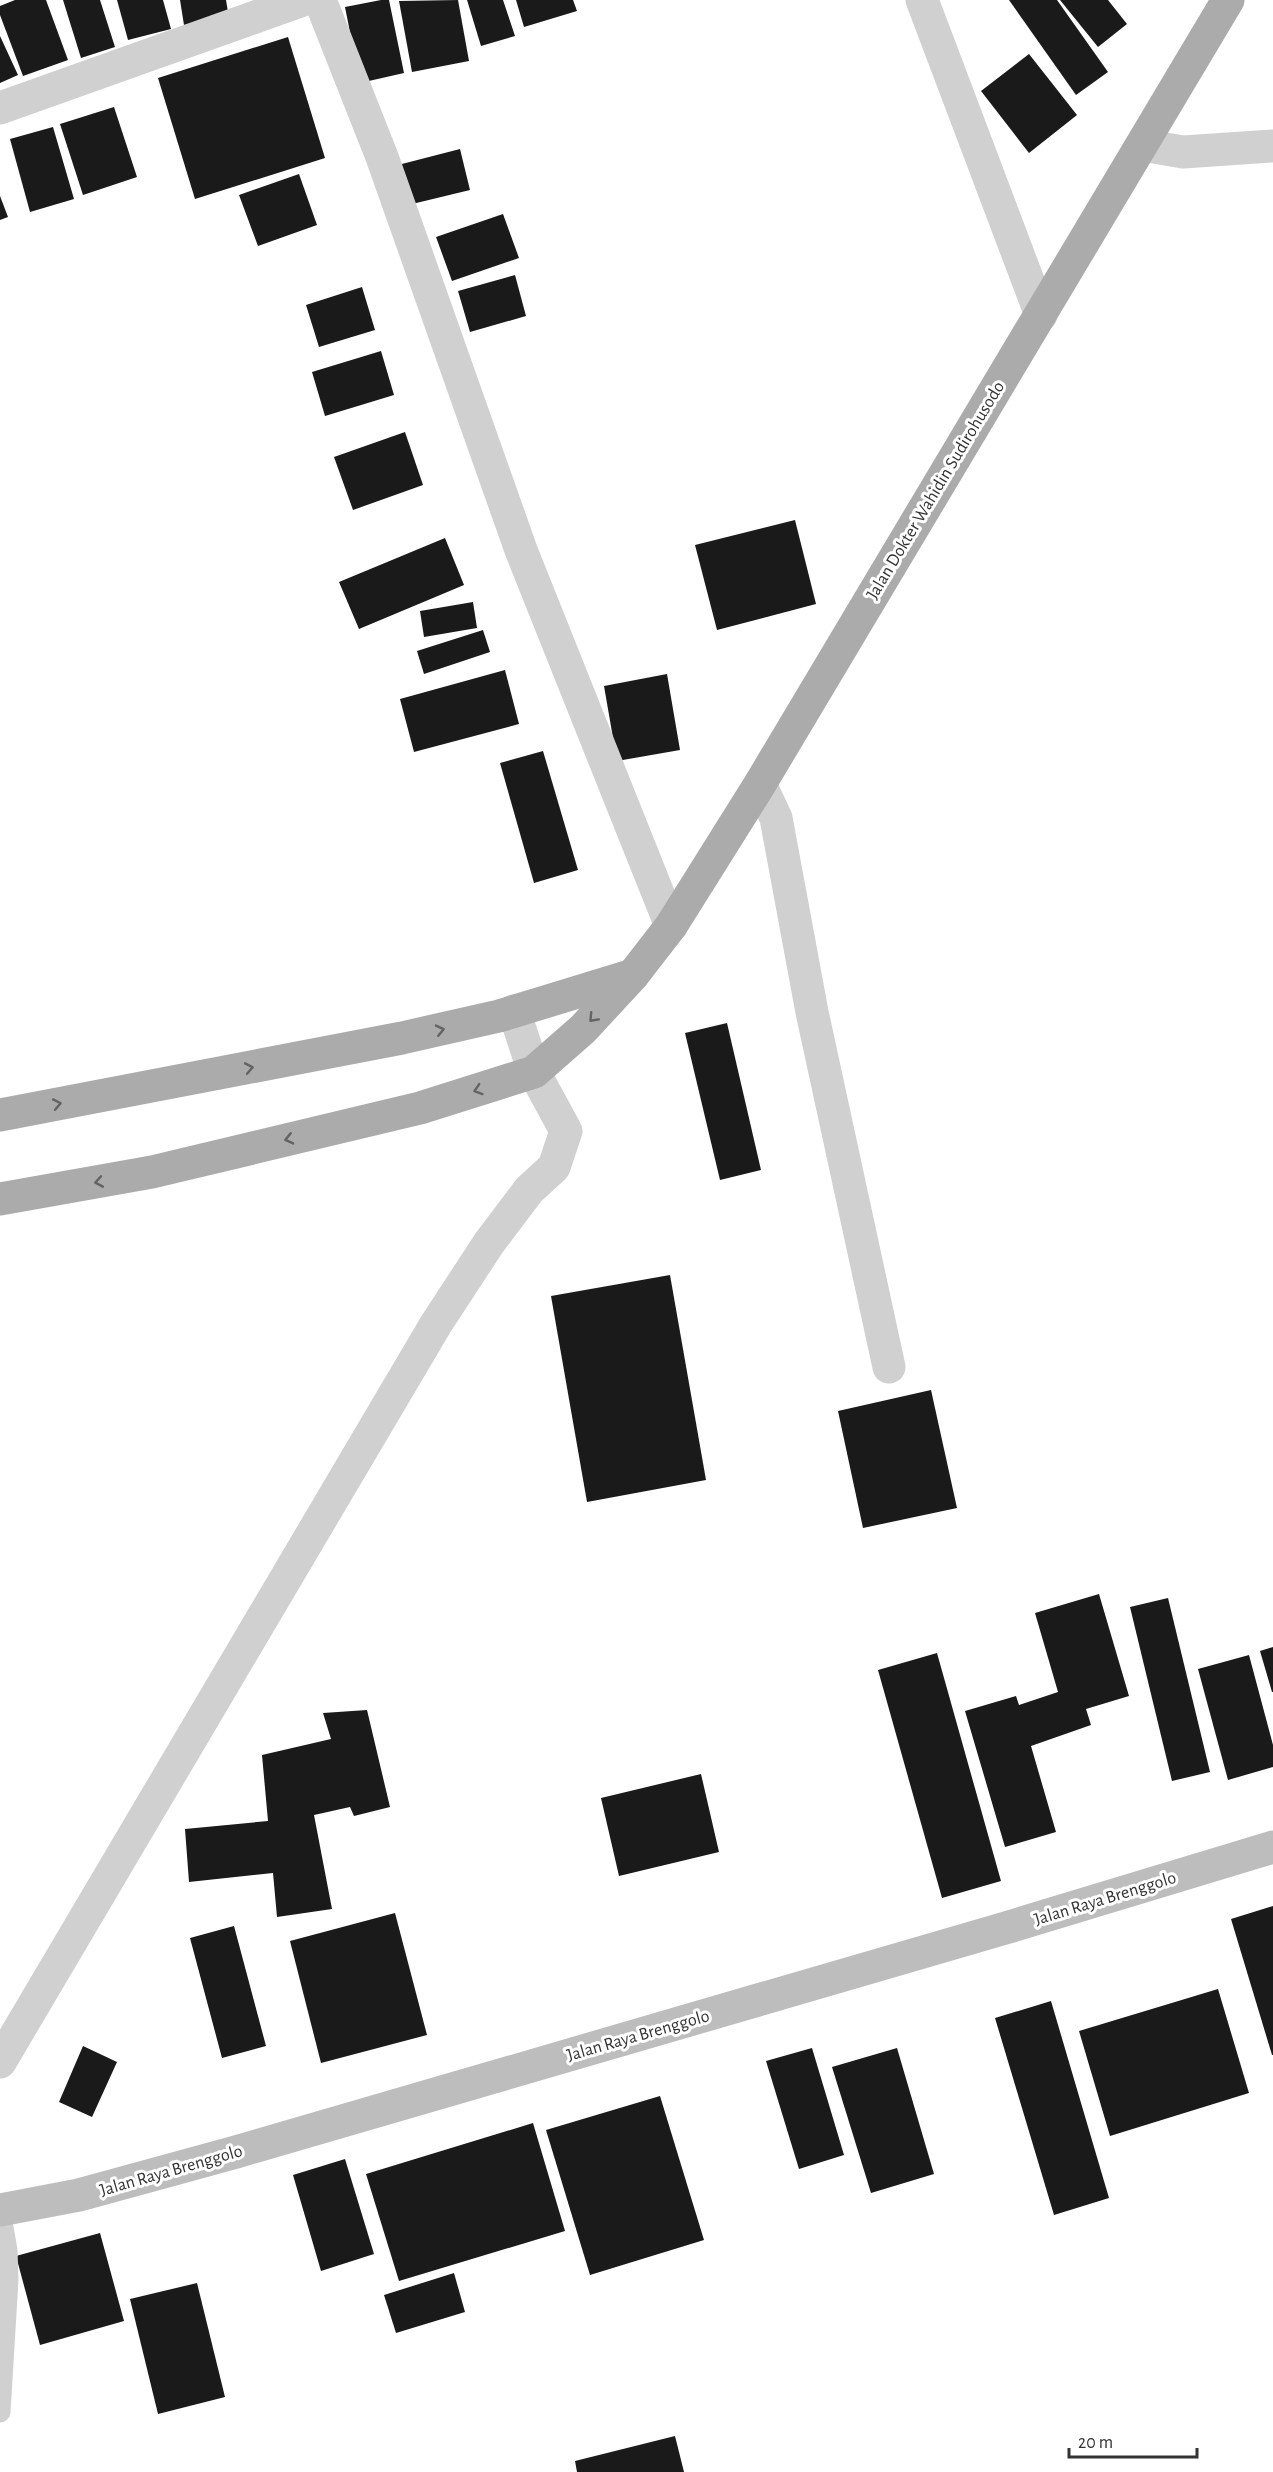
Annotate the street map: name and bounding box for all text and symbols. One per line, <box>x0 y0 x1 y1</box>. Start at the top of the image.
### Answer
street label: Jalan Dokter Wahidin Sudirohusodo <box>864 378 1008 603</box>
one-way arrow <box>590 1010 601 1021</box>
one-way arrow <box>435 1024 445 1037</box>
one-way arrow <box>244 1062 254 1075</box>
one-way arrow <box>473 1083 484 1095</box>
one-way arrow <box>52 1098 62 1111</box>
one-way arrow <box>284 1132 294 1145</box>
one-way arrow <box>94 1175 104 1187</box>
street label: Jalan Raya Brenggolo <box>1032 1869 1179 1929</box>
street label: Jalan Raya Brenggolo <box>565 2007 712 2065</box>
street label: Jalan Raya Brenggolo <box>98 2142 245 2200</box>
scale bar <box>1069 2421 1196 2459</box>
text: 20 m <box>1078 2434 1113 2452</box>

